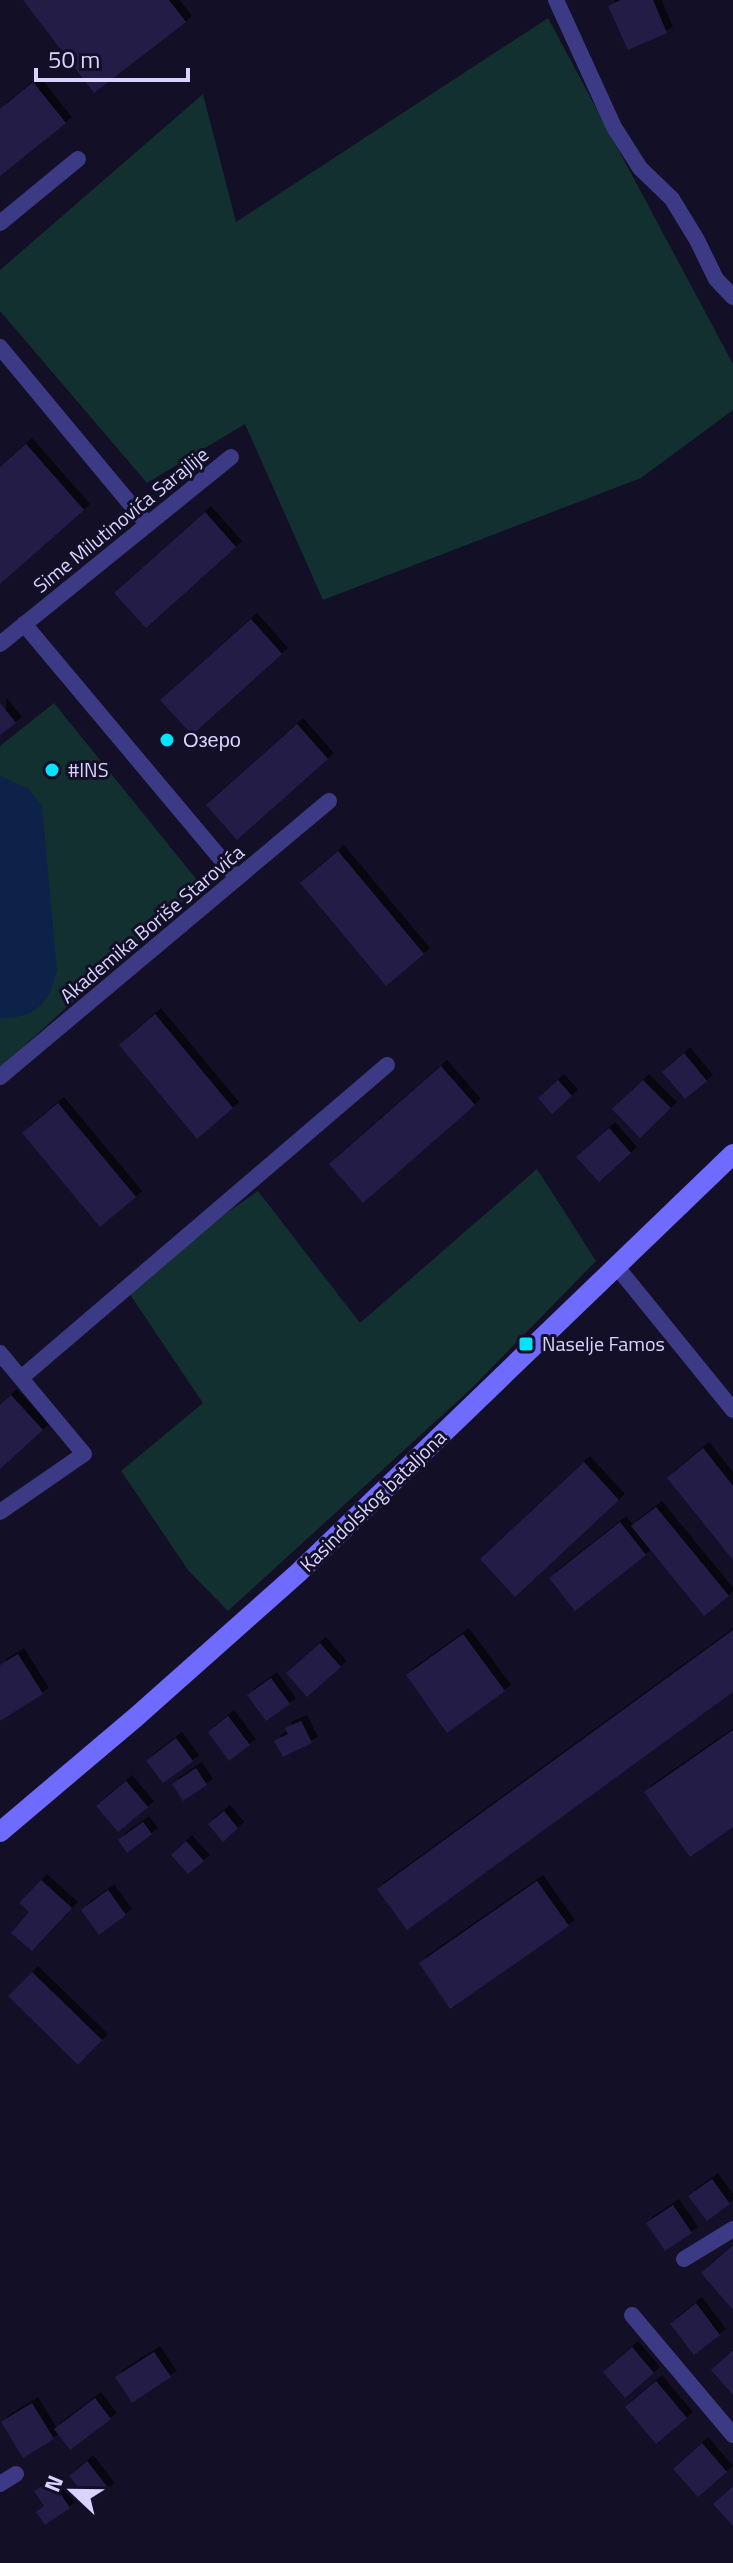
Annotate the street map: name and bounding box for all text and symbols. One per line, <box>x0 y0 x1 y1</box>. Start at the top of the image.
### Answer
scale bar <box>36 32 188 82</box>
text: 50 m <box>48 41 100 77</box>
street label: Sime Milutinovića Sarajlije <box>26 439 215 600</box>
place label: Озеро <box>183 724 241 755</box>
marker: Озеро <box>158 731 176 749</box>
place label: #INS <box>68 754 108 785</box>
marker: #INS <box>43 761 61 779</box>
street label: Akademika Boriše Starovića <box>53 837 251 1010</box>
place label: Naselje Famos <box>542 1328 665 1359</box>
marker: Naselje Famos <box>517 1335 535 1353</box>
street label: Kasindolskog bataljona <box>292 1422 453 1579</box>
north arrow <box>32 2451 112 2531</box>
text: N <box>35 2470 72 2497</box>

